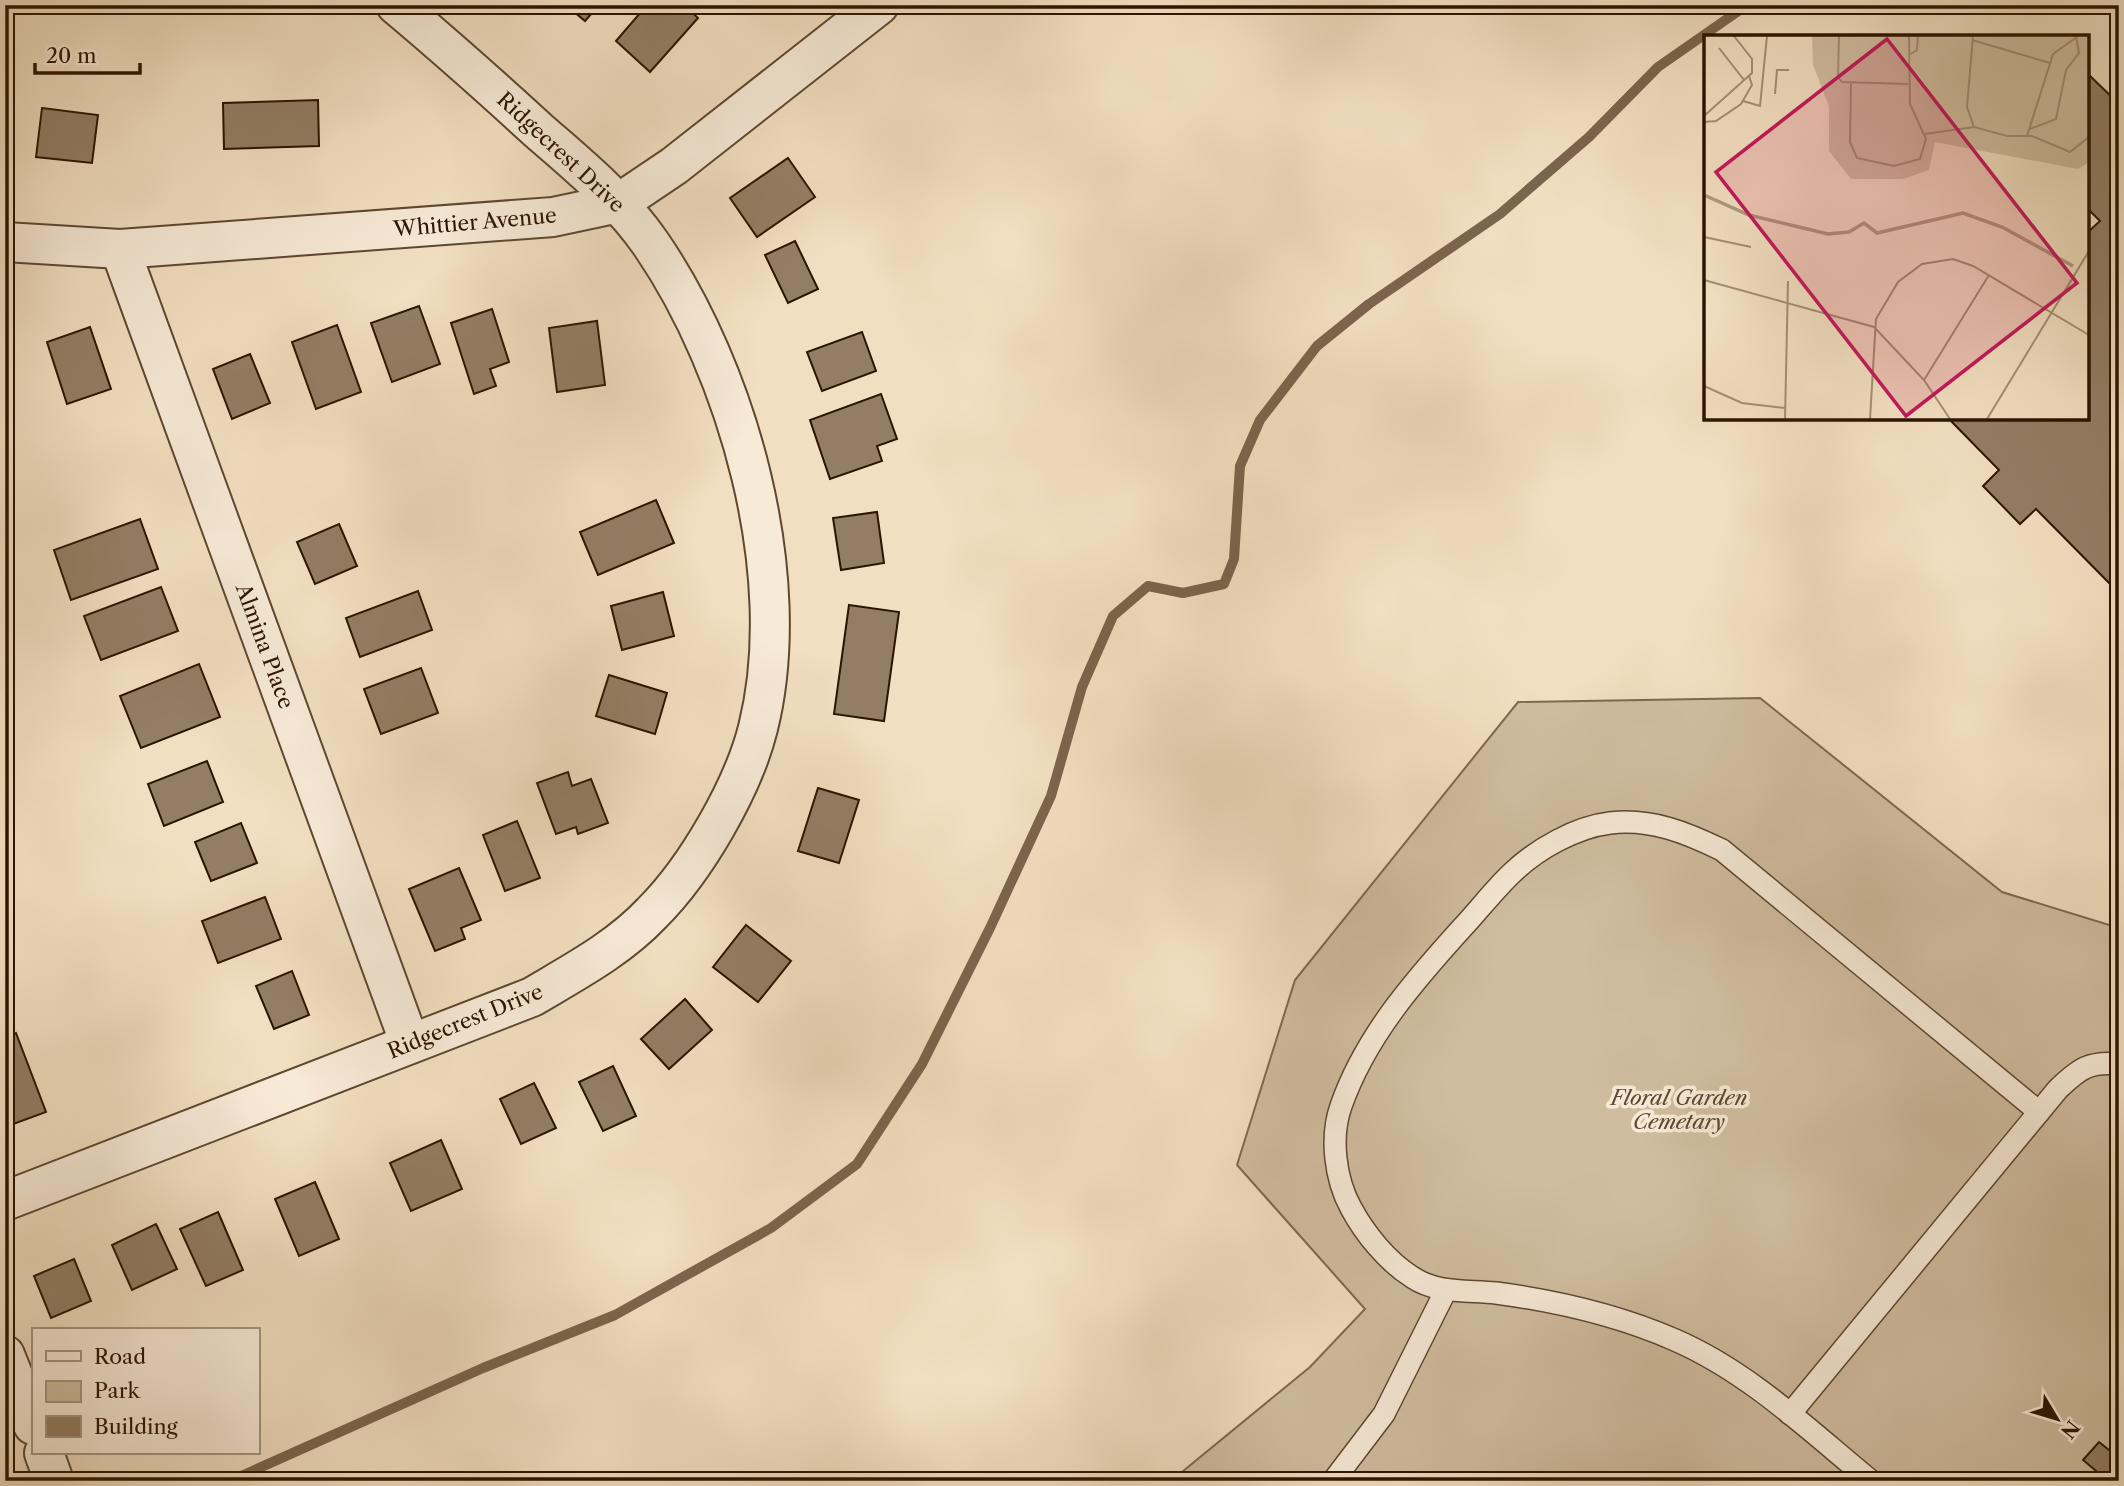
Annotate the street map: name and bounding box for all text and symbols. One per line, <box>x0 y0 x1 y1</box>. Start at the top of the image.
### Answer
scale bar <box>35 32 140 76</box>
inset map <box>1704 35 2089 420</box>
text: 20 m <box>46 43 97 68</box>
street label: Ridgecrest Drive <box>492 87 630 217</box>
street label: Whittier Avenue <box>391 202 558 242</box>
street label: Almina Place <box>230 579 299 712</box>
street label: Ridgecrest Drive <box>384 978 546 1064</box>
park label: Floral Garden Cemetary <box>1609 1085 1747 1134</box>
legend <box>32 1328 259 1454</box>
text: Road <box>94 1344 146 1369</box>
text: Park <box>94 1378 140 1403</box>
north arrow <box>2022 1384 2092 1454</box>
text: Building <box>94 1414 179 1439</box>
text: N <box>2056 1416 2084 1443</box>

